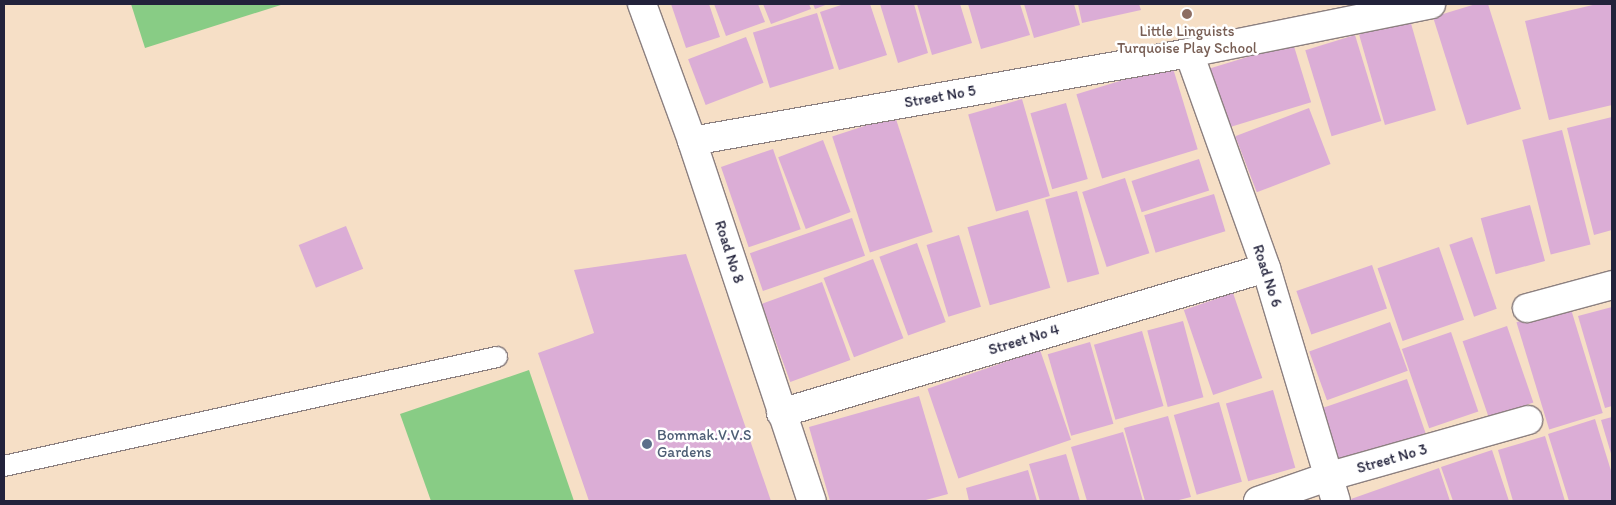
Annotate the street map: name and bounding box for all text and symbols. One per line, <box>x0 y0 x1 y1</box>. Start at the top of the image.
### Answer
marker: Little Linguists Turquoise Play School <box>1181 8 1193 20</box>
place label: Little Linguists Turquoise Play School <box>1117 22 1257 57</box>
street label: Street No 5 <box>903 82 977 112</box>
street label: Road No 8 <box>710 218 748 286</box>
street label: Road No 6 <box>1248 242 1286 310</box>
street label: Street No 4 <box>986 321 1062 359</box>
place label: Bommak.V.V.S Gardens <box>657 426 751 461</box>
marker: Bommak.V.V.S Gardens <box>641 438 653 450</box>
street label: Street No 3 <box>1355 440 1429 478</box>

